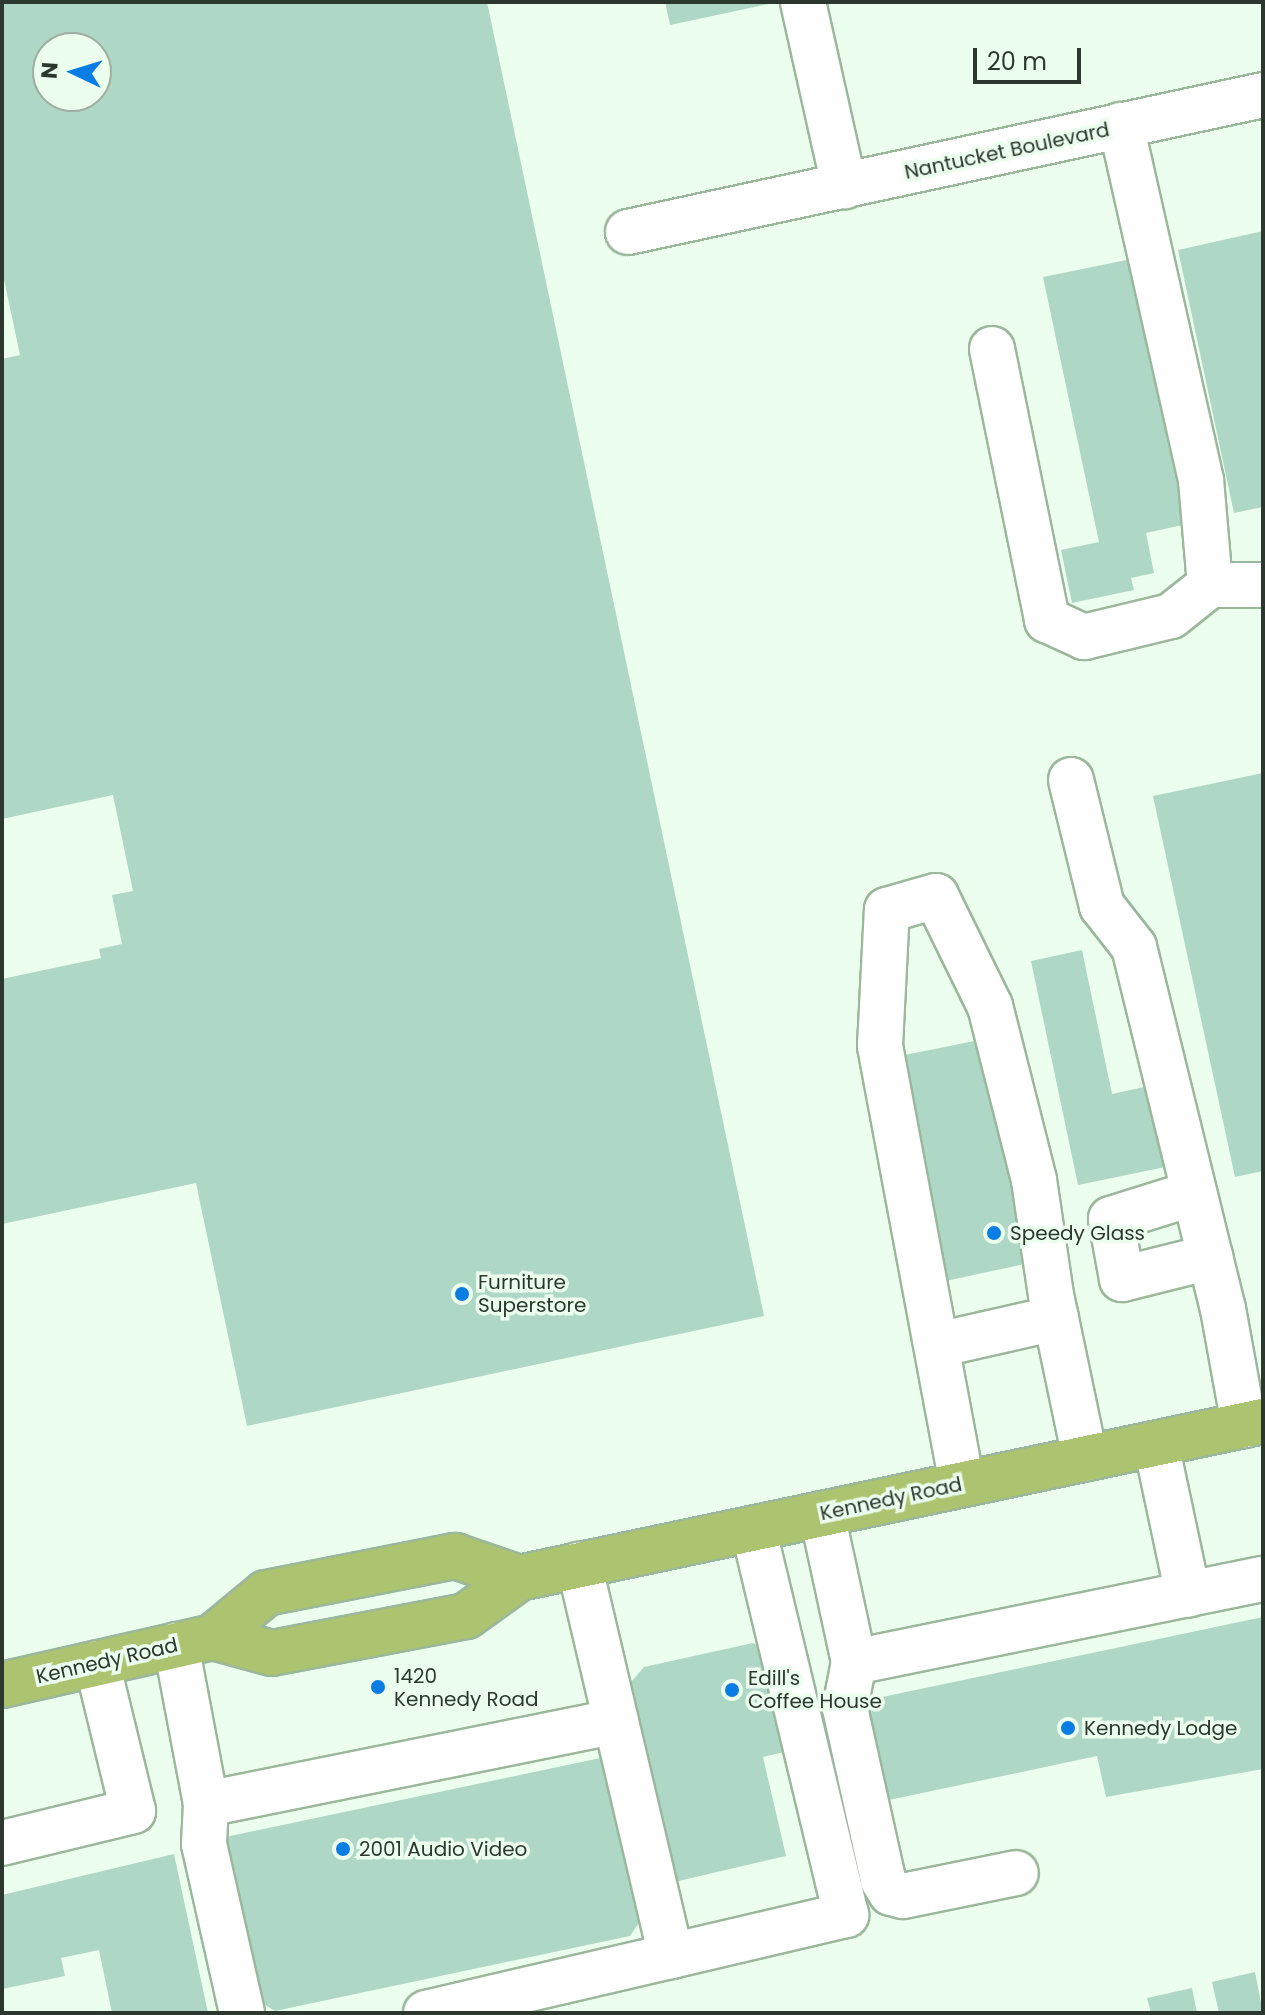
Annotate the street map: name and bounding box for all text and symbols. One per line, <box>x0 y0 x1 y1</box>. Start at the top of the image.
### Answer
north arrow <box>32 32 112 112</box>
scale bar <box>977 32 1085 82</box>
text: 20 m <box>987 45 1047 78</box>
text: N <box>34 61 66 80</box>
street label: Nantucket Boulevard <box>902 118 1112 184</box>
place label: Speedy Glass <box>1010 1221 1145 1245</box>
marker: Speedy Glass <box>985 1224 1003 1242</box>
place label: Furniture Superstore <box>478 1270 586 1317</box>
marker: Furniture Superstore <box>453 1285 471 1303</box>
street label: Kennedy Road <box>818 1472 964 1526</box>
street label: Kennedy Road <box>34 1633 180 1689</box>
place label: 1420 Kennedy Road <box>394 1664 538 1711</box>
place label: Edill's Coffee House <box>748 1666 882 1713</box>
marker: 1420 Kennedy Road <box>369 1678 387 1696</box>
marker: Edill's Coffee House <box>723 1681 741 1699</box>
place label: Kennedy Lodge <box>1084 1716 1237 1740</box>
marker: Kennedy Lodge <box>1059 1719 1077 1737</box>
place label: 2001 Audio Video <box>359 1837 527 1861</box>
marker: 2001 Audio Video <box>334 1840 352 1858</box>

